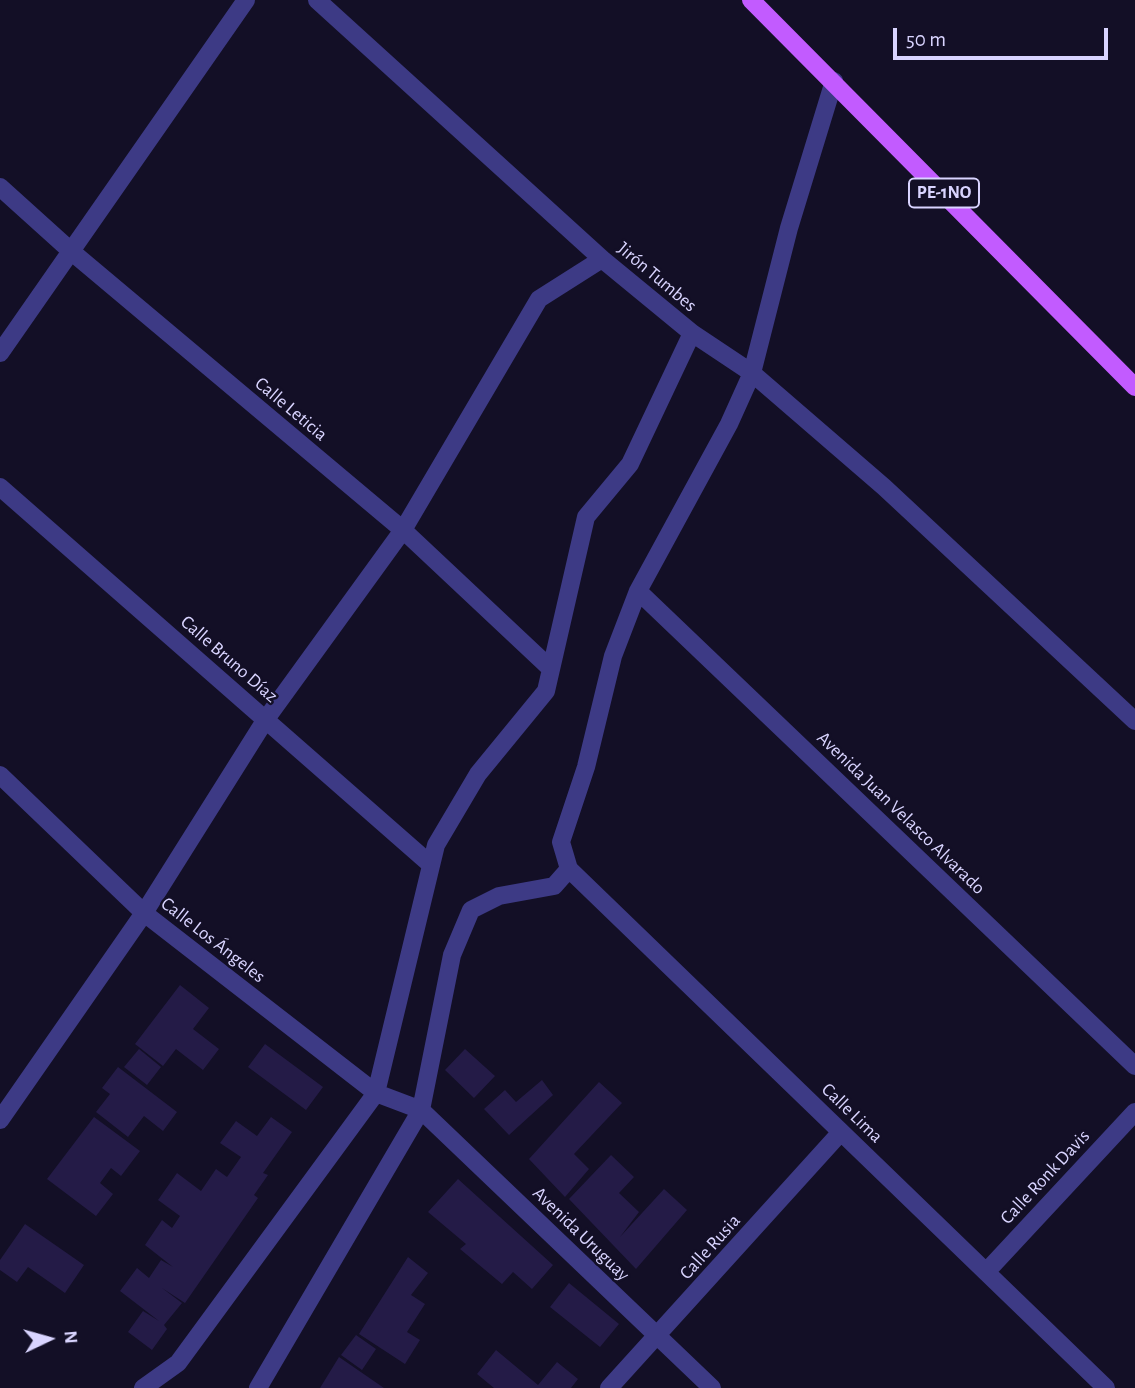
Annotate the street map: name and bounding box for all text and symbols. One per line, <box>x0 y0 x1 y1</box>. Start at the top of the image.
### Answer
scale bar <box>897 14 1112 58</box>
text: 50 m <box>906 29 946 50</box>
road number: PE-1NO <box>909 178 979 208</box>
street label: Jirón Tumbes <box>613 237 701 317</box>
street label: Calle Leticia <box>250 372 332 446</box>
street label: Calle Bruno Díaz <box>176 611 282 707</box>
street label: Avenida Juan Velasco Alvarado <box>812 727 990 899</box>
street label: Calle Los Ángeles <box>156 892 270 988</box>
street label: Calle Lima <box>817 1078 887 1148</box>
street label: Calle Ronk Davis <box>995 1125 1095 1229</box>
street label: Avenida Uruguay <box>528 1182 634 1286</box>
street label: Calle Rusia <box>675 1210 745 1284</box>
north arrow <box>14 1304 84 1374</box>
text: N <box>60 1330 80 1345</box>

